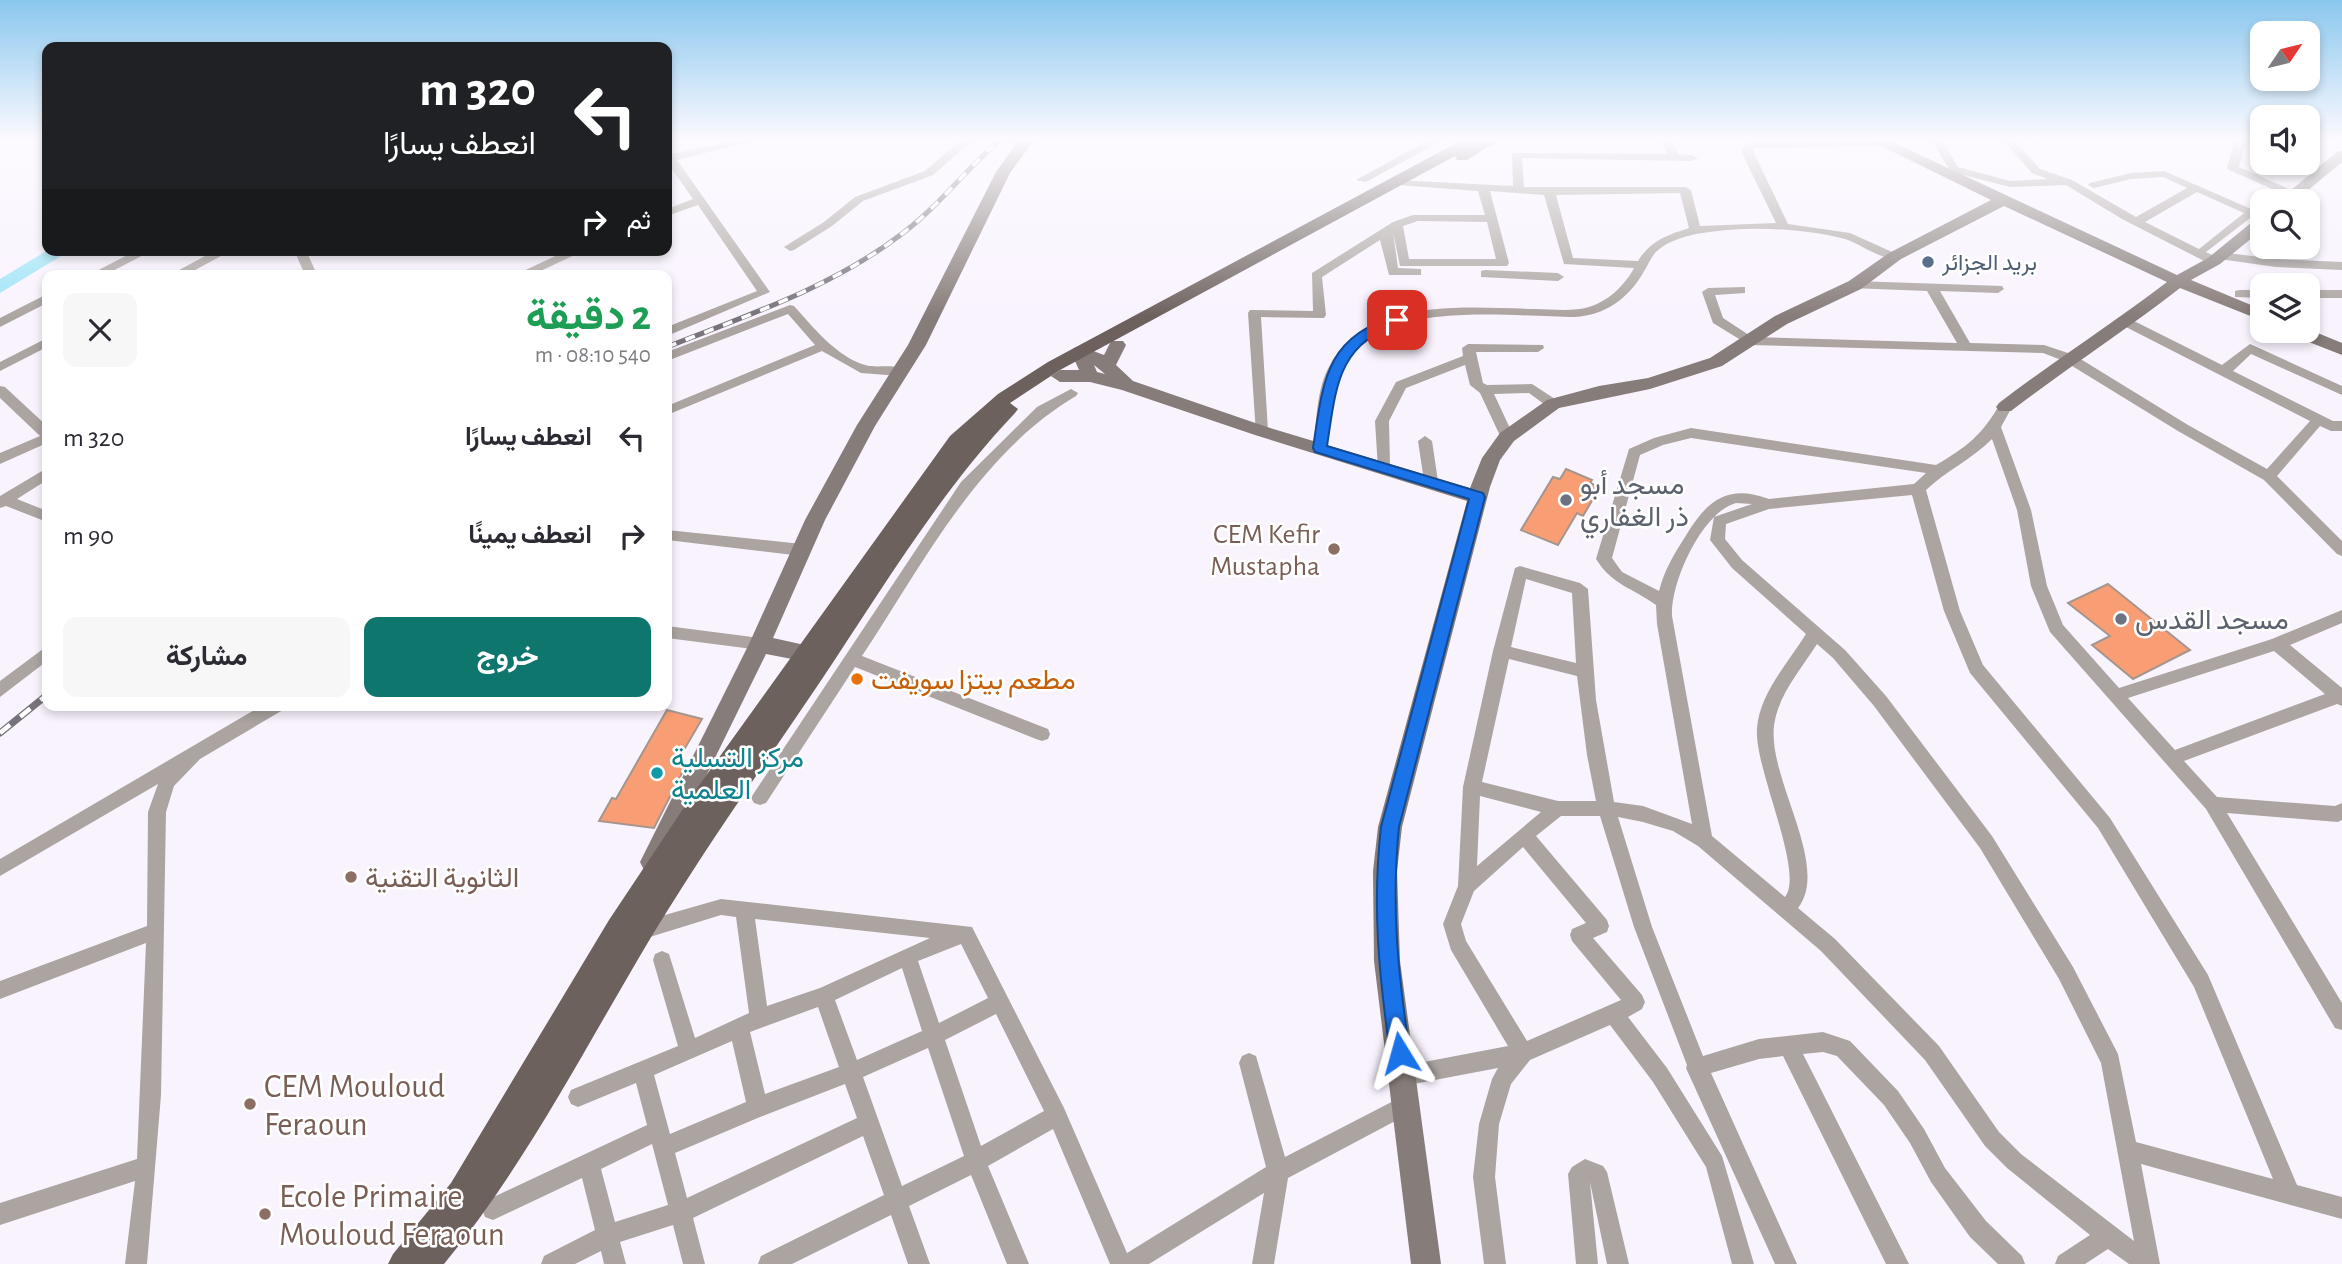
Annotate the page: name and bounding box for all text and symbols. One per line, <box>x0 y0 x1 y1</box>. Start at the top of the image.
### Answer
north arrow <box>2250 21 2320 91</box>
map controls <box>2250 21 2320 343</box>
text: 320 m <box>419 66 536 115</box>
icon: left <box>560 70 651 161</box>
button: sound <box>2250 105 2320 175</box>
text: انعطف يسارًا <box>383 128 536 160</box>
button: search <box>2250 189 2320 259</box>
icon: right <box>575 203 613 241</box>
text: ثم <box>627 208 651 234</box>
place label: بريد الجزائر <box>1941 252 2037 277</box>
marker: بريد الجزائر <box>1920 254 1936 270</box>
button: layers <box>2250 273 2320 343</box>
pin <box>1367 290 1427 350</box>
button: close <box>63 293 137 367</box>
text: 2 دقيقة <box>526 295 651 337</box>
icon: arrive <box>1378 301 1416 339</box>
text: 540 m · 08:10 <box>535 344 651 367</box>
icon: left <box>613 419 651 457</box>
text: انعطف يسارًا <box>465 424 592 450</box>
text: 320 m <box>63 425 124 451</box>
place label: مسجد أبو ذر الغفاري <box>1580 469 1689 539</box>
marker: مسجد أبو ذر الغفاري <box>1558 492 1574 508</box>
icon: right <box>613 517 651 555</box>
place label: CEM Kefir Mustapha <box>1210 521 1320 581</box>
text: انعطف يمينًا <box>468 522 592 548</box>
text: 90 m <box>63 523 114 549</box>
marker: CEM Kefir Mustapha <box>1326 541 1342 557</box>
place label: مسجد القدس <box>2135 607 2289 636</box>
marker: مسجد القدس <box>2113 611 2129 627</box>
button: مشاركة <box>63 617 350 697</box>
button: خروج <box>364 617 651 697</box>
place label: مطعم بيتزا سويفت <box>871 667 1076 698</box>
marker: مطعم بيتزا سويفت <box>849 671 865 687</box>
place label: مركز التسلية العلمية <box>671 745 804 805</box>
marker: مركز التسلية العلمية <box>649 765 665 781</box>
place label: الثانوية التقنية <box>365 865 519 895</box>
marker: الثانوية التقنية <box>343 869 359 885</box>
position arrow <box>1363 1016 1437 1090</box>
place label: CEM Mouloud Feraoun <box>264 1071 445 1142</box>
marker: CEM Mouloud Feraoun <box>242 1096 258 1112</box>
place label: Ecole Primaire Mouloud Feraoun <box>279 1181 505 1252</box>
marker: Ecole Primaire Mouloud Feraoun <box>257 1206 273 1222</box>

